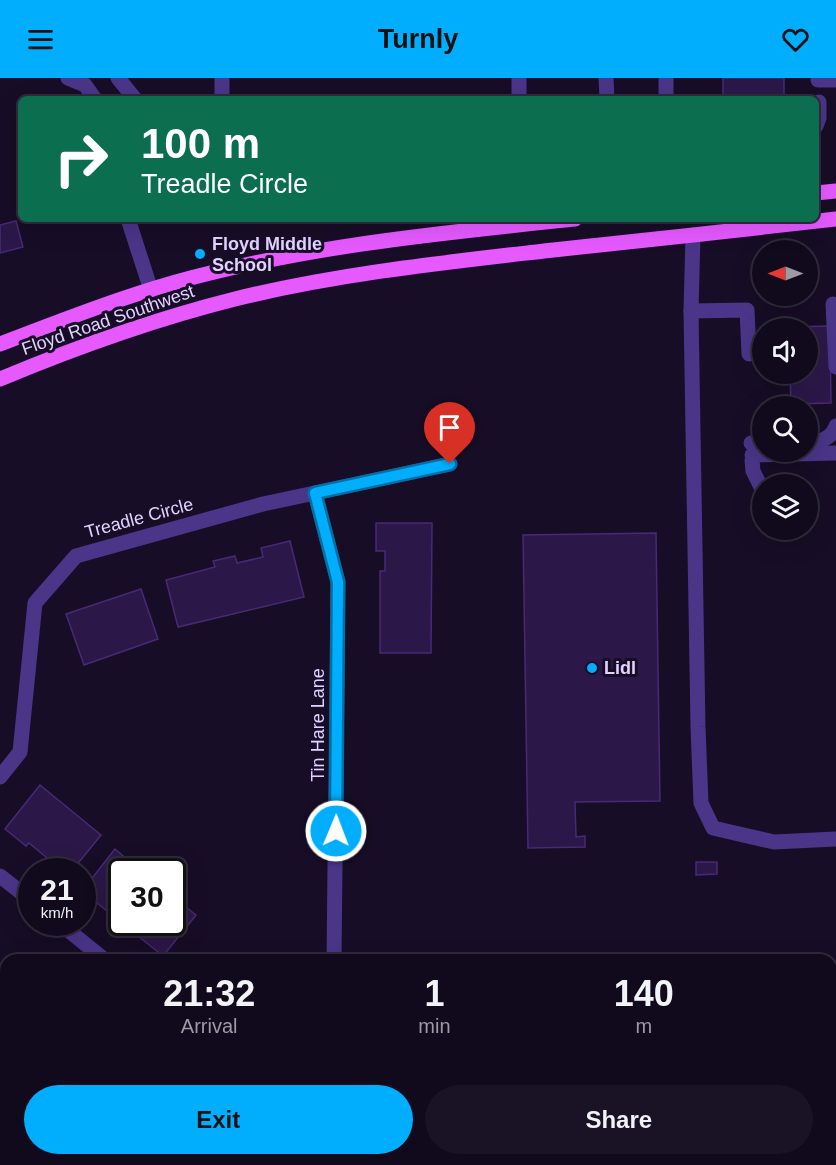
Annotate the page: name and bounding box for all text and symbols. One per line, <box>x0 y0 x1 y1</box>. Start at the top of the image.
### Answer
icon: menu <box>24 23 57 56</box>
icon: heart <box>779 23 812 56</box>
text: Turnly <box>378 24 458 54</box>
icon: right <box>42 120 120 198</box>
text: 100 m <box>141 120 260 167</box>
text: Treadle Circle <box>141 169 308 199</box>
place label: Floyd Middle School <box>212 234 322 275</box>
north arrow <box>752 240 818 306</box>
map controls <box>752 240 818 540</box>
marker: Floyd Middle School <box>193 247 207 261</box>
street label: Floyd Road Southwest <box>19 281 197 359</box>
button: sound <box>752 318 818 384</box>
button: search <box>752 396 818 462</box>
pin <box>424 402 475 464</box>
icon: arrive <box>433 411 466 444</box>
button: layers <box>752 474 818 540</box>
street label: Treadle Circle <box>83 494 195 542</box>
place label: Lidl <box>604 658 636 678</box>
marker: Lidl <box>585 661 599 675</box>
street label: Tin Hare Lane <box>308 668 328 782</box>
position arrow <box>304 799 368 863</box>
speed limit sign: 30 <box>108 858 186 936</box>
text: 21 <box>40 873 74 906</box>
text: km/h <box>41 904 73 921</box>
text: 21:32 <box>163 973 255 1014</box>
text: 1 <box>424 973 444 1014</box>
text: 140 <box>614 973 674 1014</box>
text: Arrival <box>181 1015 238 1037</box>
text: min <box>418 1015 451 1037</box>
text: m <box>635 1015 652 1037</box>
button: Exit <box>24 1085 413 1154</box>
button: Share <box>425 1085 813 1154</box>

